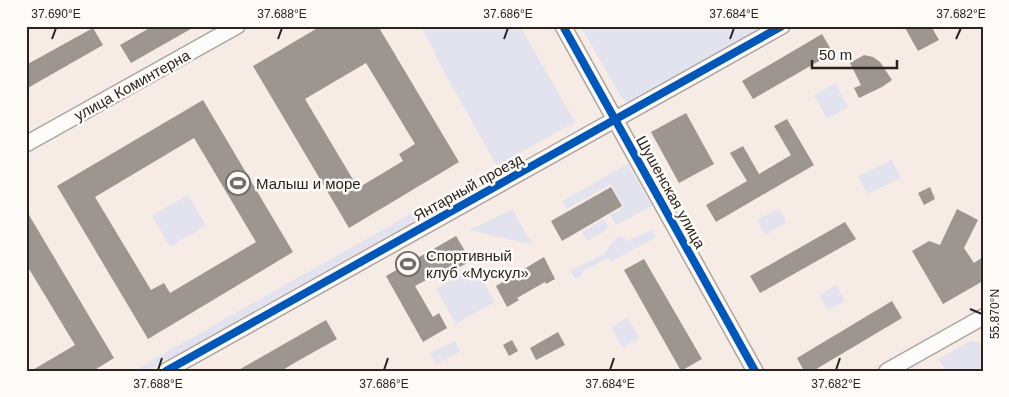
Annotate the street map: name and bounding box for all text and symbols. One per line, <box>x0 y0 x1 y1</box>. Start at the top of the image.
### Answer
text: 37.690°E <box>31 7 81 21</box>
text: 37.688°E <box>257 7 307 21</box>
text: 37.686°E <box>483 7 533 21</box>
text: 37.684°E <box>709 7 759 21</box>
text: 37.682°E <box>936 7 986 21</box>
scale bar <box>812 38 896 70</box>
street label: улица Коминтерна <box>71 46 193 124</box>
text: 50 m <box>819 46 852 63</box>
street label: Шушенская улица <box>633 133 709 252</box>
street label: Янтарный проезд <box>410 150 526 224</box>
sports icon: Малыш и море <box>225 170 251 196</box>
place label: Малыш и море <box>256 175 361 192</box>
place label: Спортивный клуб «Мускул» <box>426 247 529 281</box>
sports icon: Спортивный клуб «Мускул» <box>395 251 421 277</box>
text: 55.870°N <box>988 289 1002 339</box>
text: 37.688°E <box>133 377 183 391</box>
text: 37.686°E <box>359 377 409 391</box>
text: 37.684°E <box>585 377 635 391</box>
text: 37.682°E <box>811 377 861 391</box>

